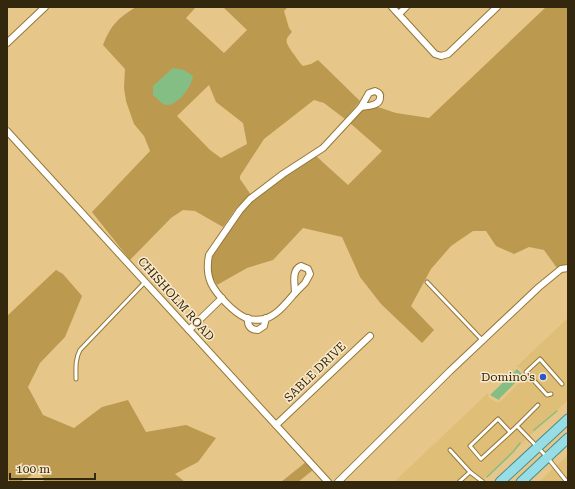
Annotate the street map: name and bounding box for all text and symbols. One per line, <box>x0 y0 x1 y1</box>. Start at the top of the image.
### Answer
street label: CHISHOLM ROAD <box>135 254 217 344</box>
street label: SABLE DRIVE <box>281 339 349 405</box>
place label: Domino's <box>481 370 535 384</box>
marker: Domino's <box>538 372 548 382</box>
scale bar <box>10 455 95 481</box>
text: 100 m <box>16 462 50 476</box>

